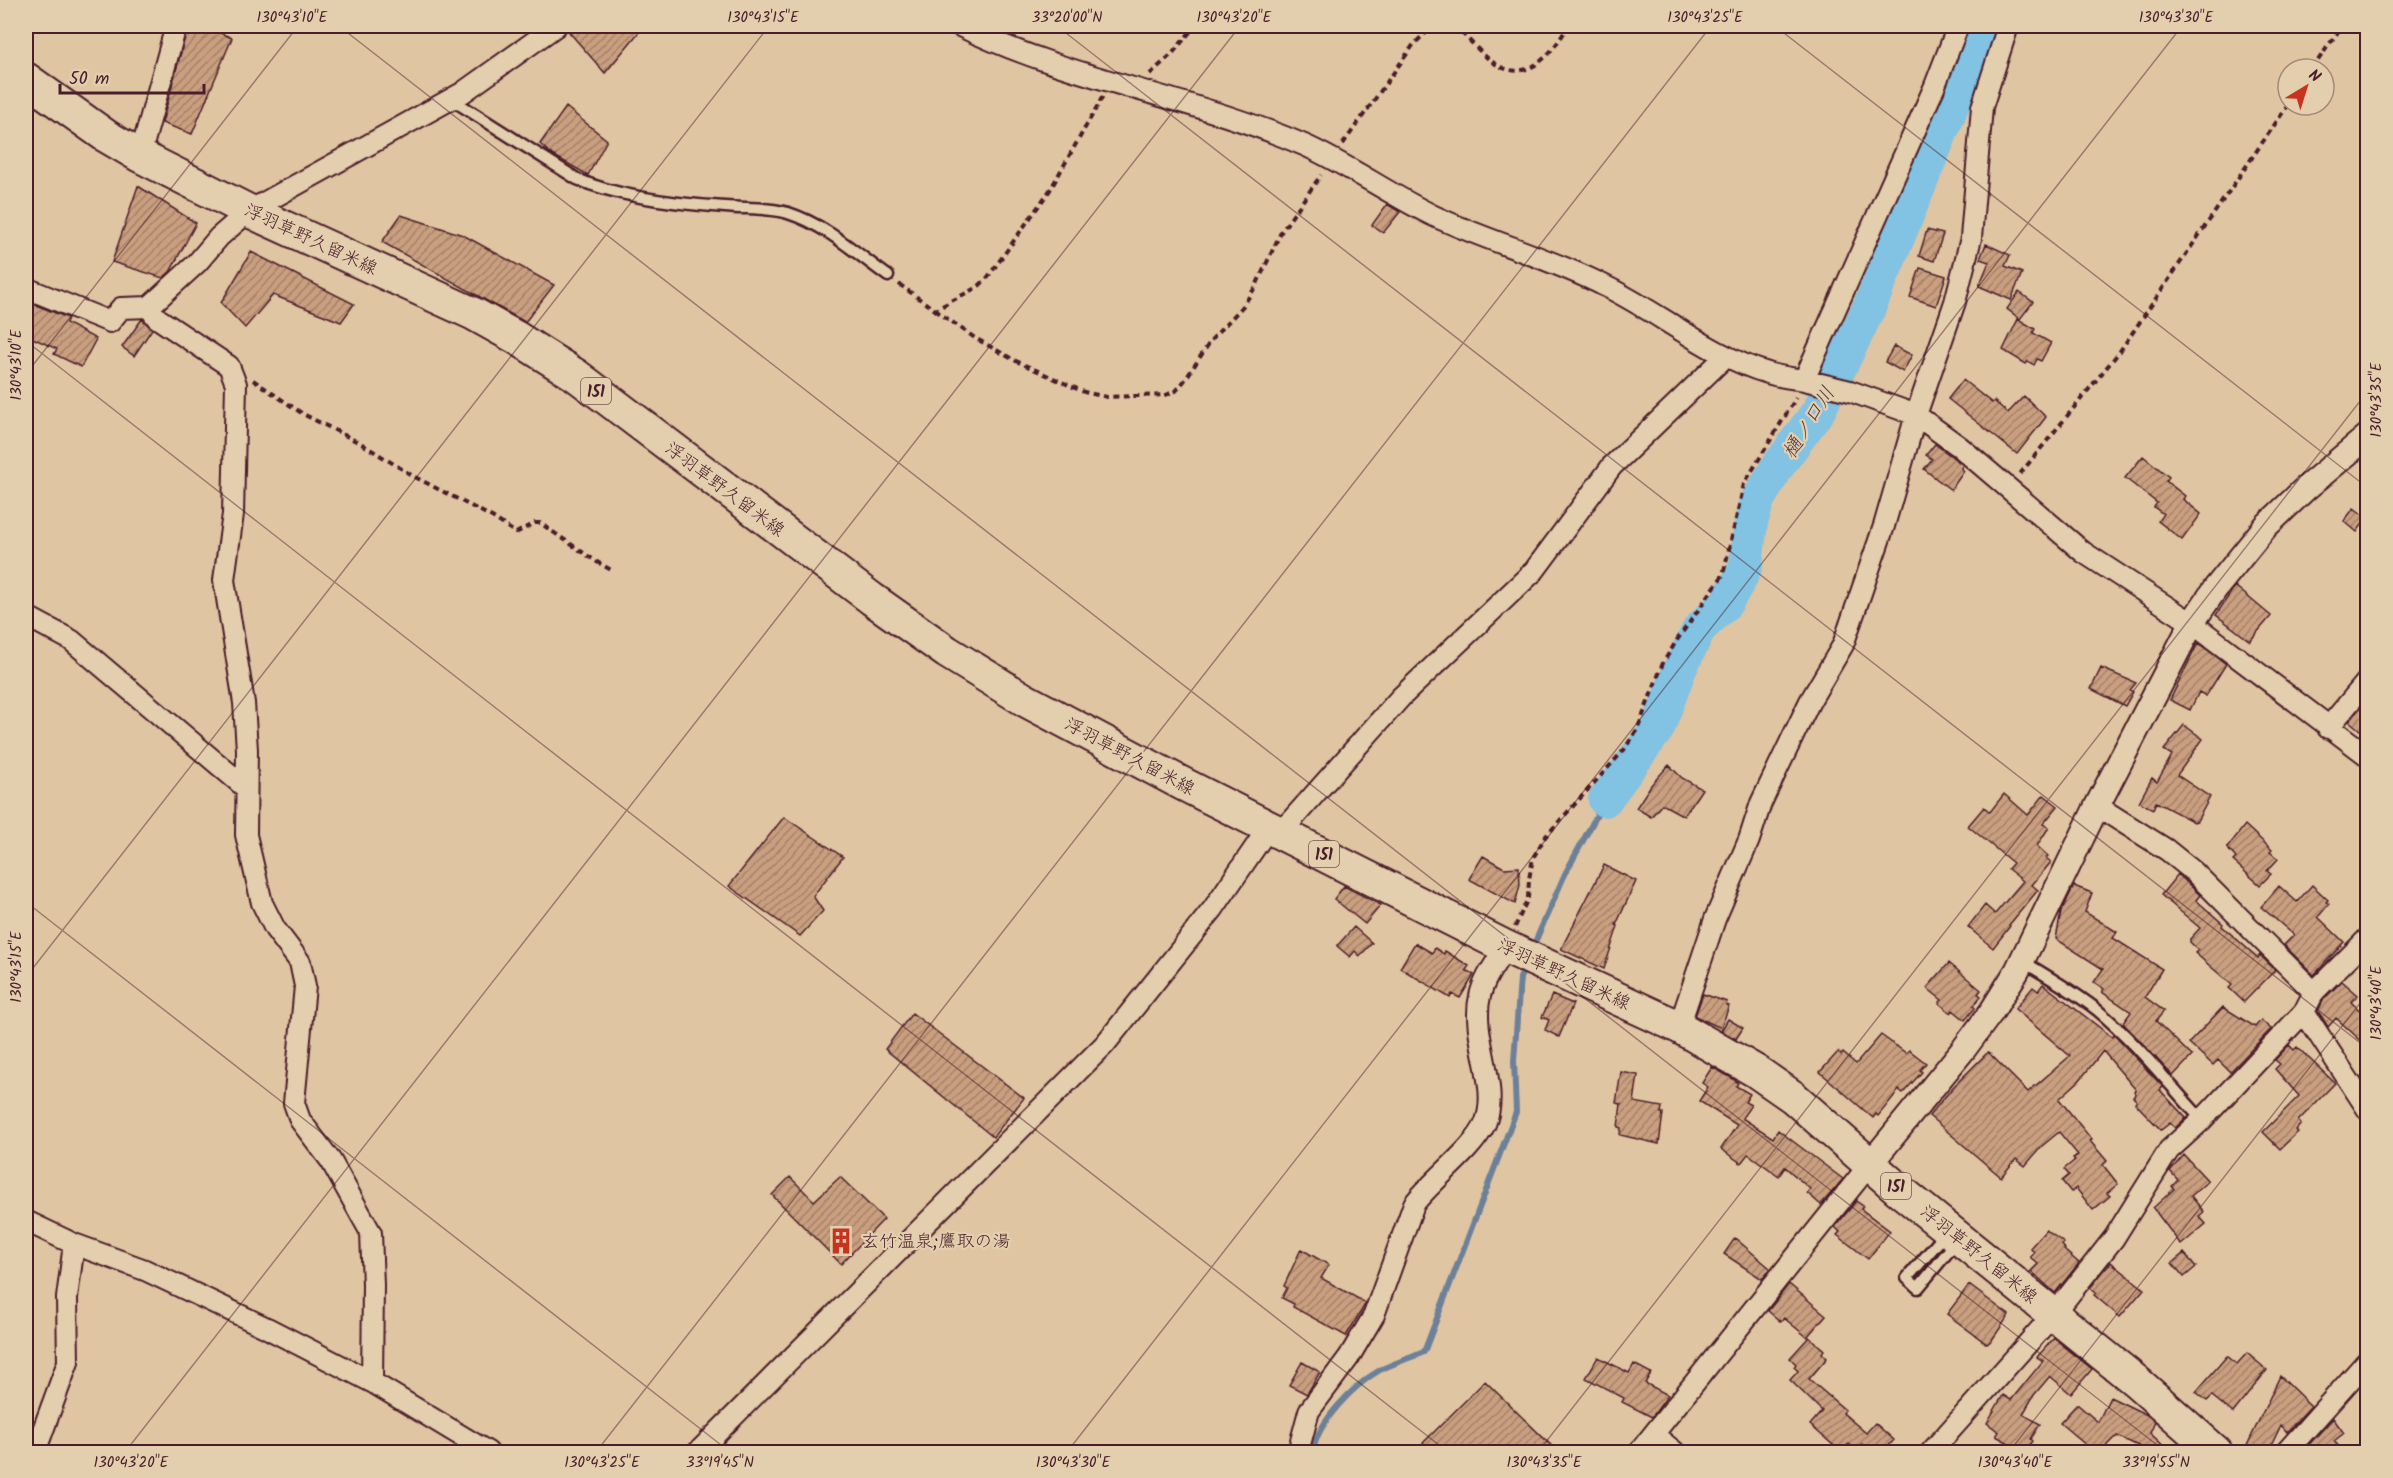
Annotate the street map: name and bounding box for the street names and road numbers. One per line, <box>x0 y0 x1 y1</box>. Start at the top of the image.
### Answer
street label: 浮羽草野久留米線 <box>239 197 382 284</box>
road number: 151 <box>581 378 611 404</box>
street label: 浮羽草野久留米線 <box>658 435 790 545</box>
street label: 浮羽草野久留米線 <box>1059 711 1200 804</box>
road number: 151 <box>1309 841 1339 867</box>
street label: 浮羽草野久留米線 <box>1492 932 1635 1019</box>
road number: 151 <box>1881 1173 1911 1199</box>
street label: 浮羽草野久留米線 <box>1913 1199 2043 1312</box>

